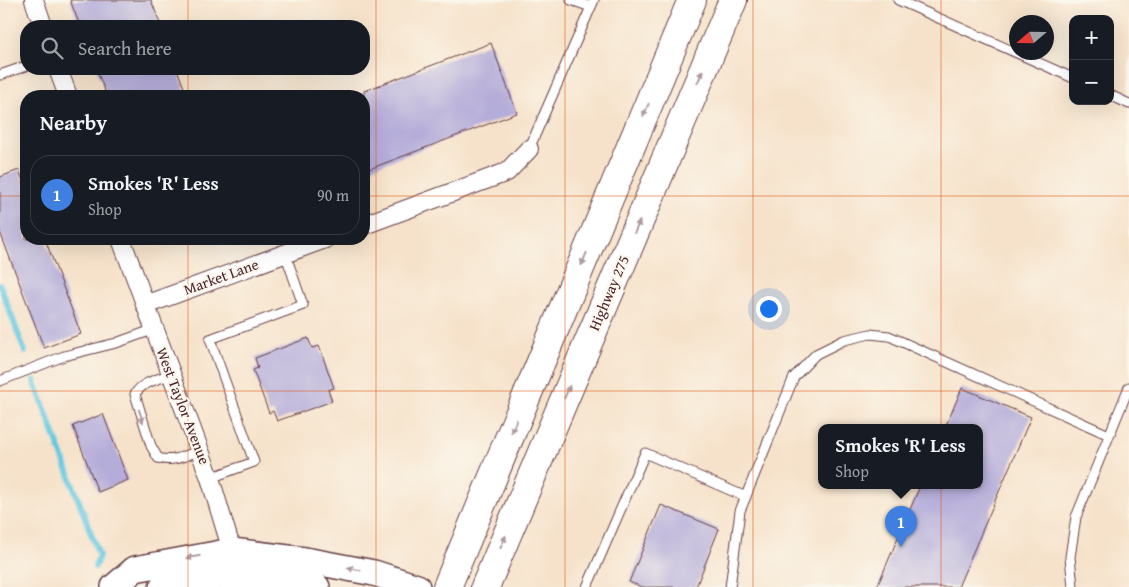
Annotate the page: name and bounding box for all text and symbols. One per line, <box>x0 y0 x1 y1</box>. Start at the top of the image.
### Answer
north arrow <box>1009 15 1054 60</box>
map controls <box>1069 15 1114 105</box>
button: + <box>1069 15 1114 60</box>
search box <box>20 20 370 75</box>
icon: search <box>38 34 66 62</box>
text: Search here <box>78 34 172 62</box>
button: − <box>1069 60 1114 105</box>
one-way arrow <box>697 70 705 84</box>
one-way arrow <box>642 102 650 117</box>
text: Nearby <box>40 107 107 138</box>
text: Smokes 'R' Less <box>88 169 219 197</box>
text: 1 <box>53 183 61 207</box>
text: 90 m <box>317 183 349 207</box>
text: Shop <box>88 197 122 221</box>
one-way arrow <box>634 220 642 234</box>
one-way arrow <box>579 252 587 267</box>
street label: Highway 275 <box>583 252 634 334</box>
street label: Market Lane <box>180 253 261 300</box>
your location <box>756 296 782 322</box>
street label: West Taylor Avenue <box>152 344 215 467</box>
one-way arrow <box>563 385 571 400</box>
one-way arrow <box>138 409 145 424</box>
one-way arrow <box>510 419 518 433</box>
popup <box>818 424 983 489</box>
text: Smokes 'R' Less <box>835 431 966 459</box>
text: Shop <box>835 459 869 483</box>
pin: 1 <box>885 506 917 547</box>
one-way arrow <box>500 535 508 549</box>
one-way arrow <box>185 553 201 561</box>
one-way arrow <box>345 564 361 572</box>

